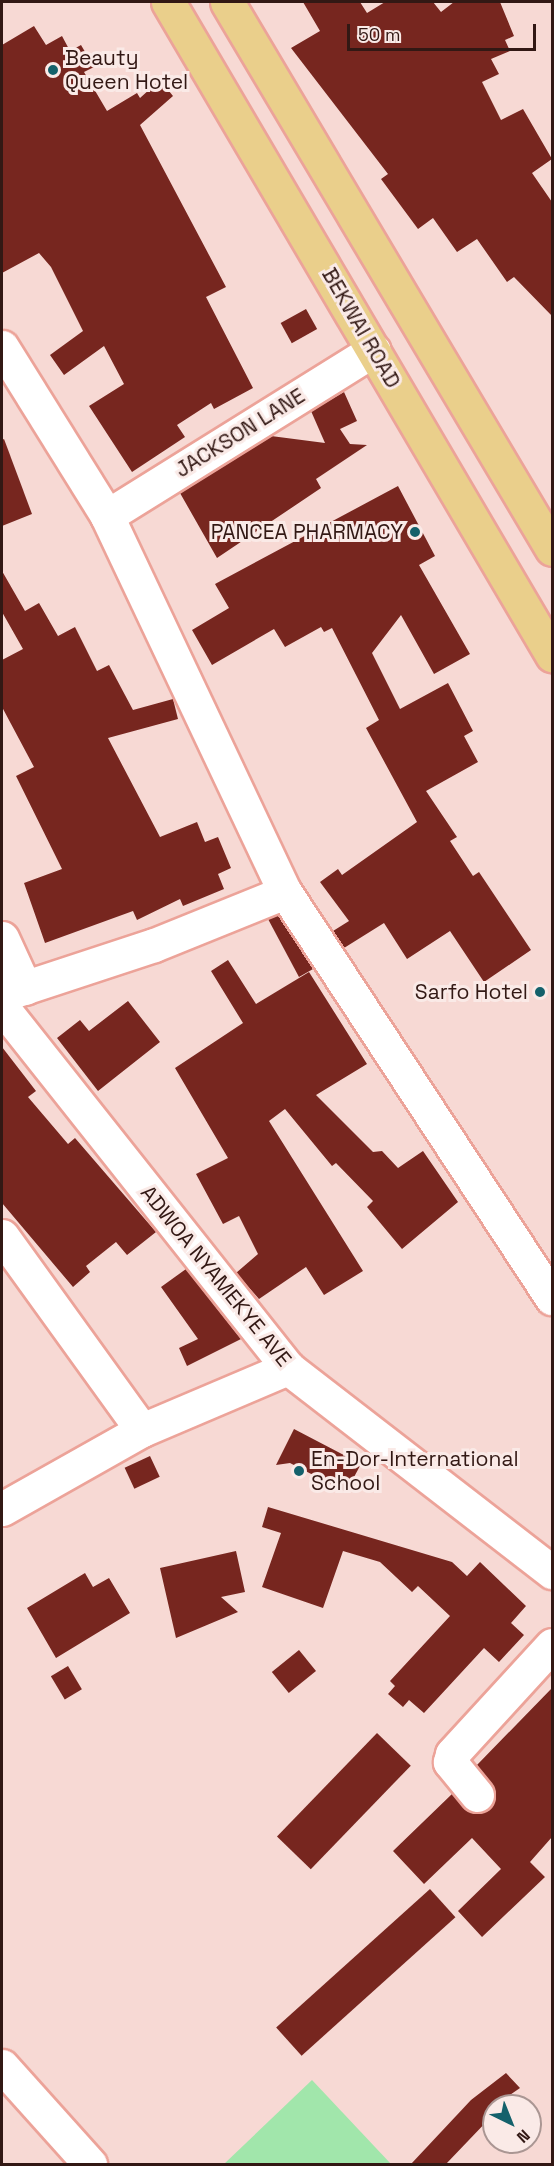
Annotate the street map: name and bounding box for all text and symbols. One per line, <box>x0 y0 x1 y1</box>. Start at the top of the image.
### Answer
scale bar <box>350 12 539 50</box>
text: 50 m <box>358 23 400 46</box>
place label: Beauty Queen Hotel <box>65 45 188 95</box>
marker: Beauty Queen Hotel <box>46 63 60 77</box>
street label: BEKWAI ROAD <box>317 264 405 392</box>
street label: JACKSON LANE <box>171 383 309 483</box>
place label: PANCEA PHARMACY <box>210 519 403 545</box>
marker: PANCEA PHARMACY <box>408 525 422 539</box>
place label: Sarfo Hotel <box>415 979 528 1005</box>
marker: Sarfo Hotel <box>533 985 547 999</box>
street label: ADWOA NYAMEKYE AVE <box>135 1180 297 1372</box>
place label: En-Dor-International School <box>311 1446 519 1496</box>
marker: En-Dor-International School <box>292 1464 306 1478</box>
north arrow <box>482 2094 542 2154</box>
text: N <box>512 2125 534 2147</box>

